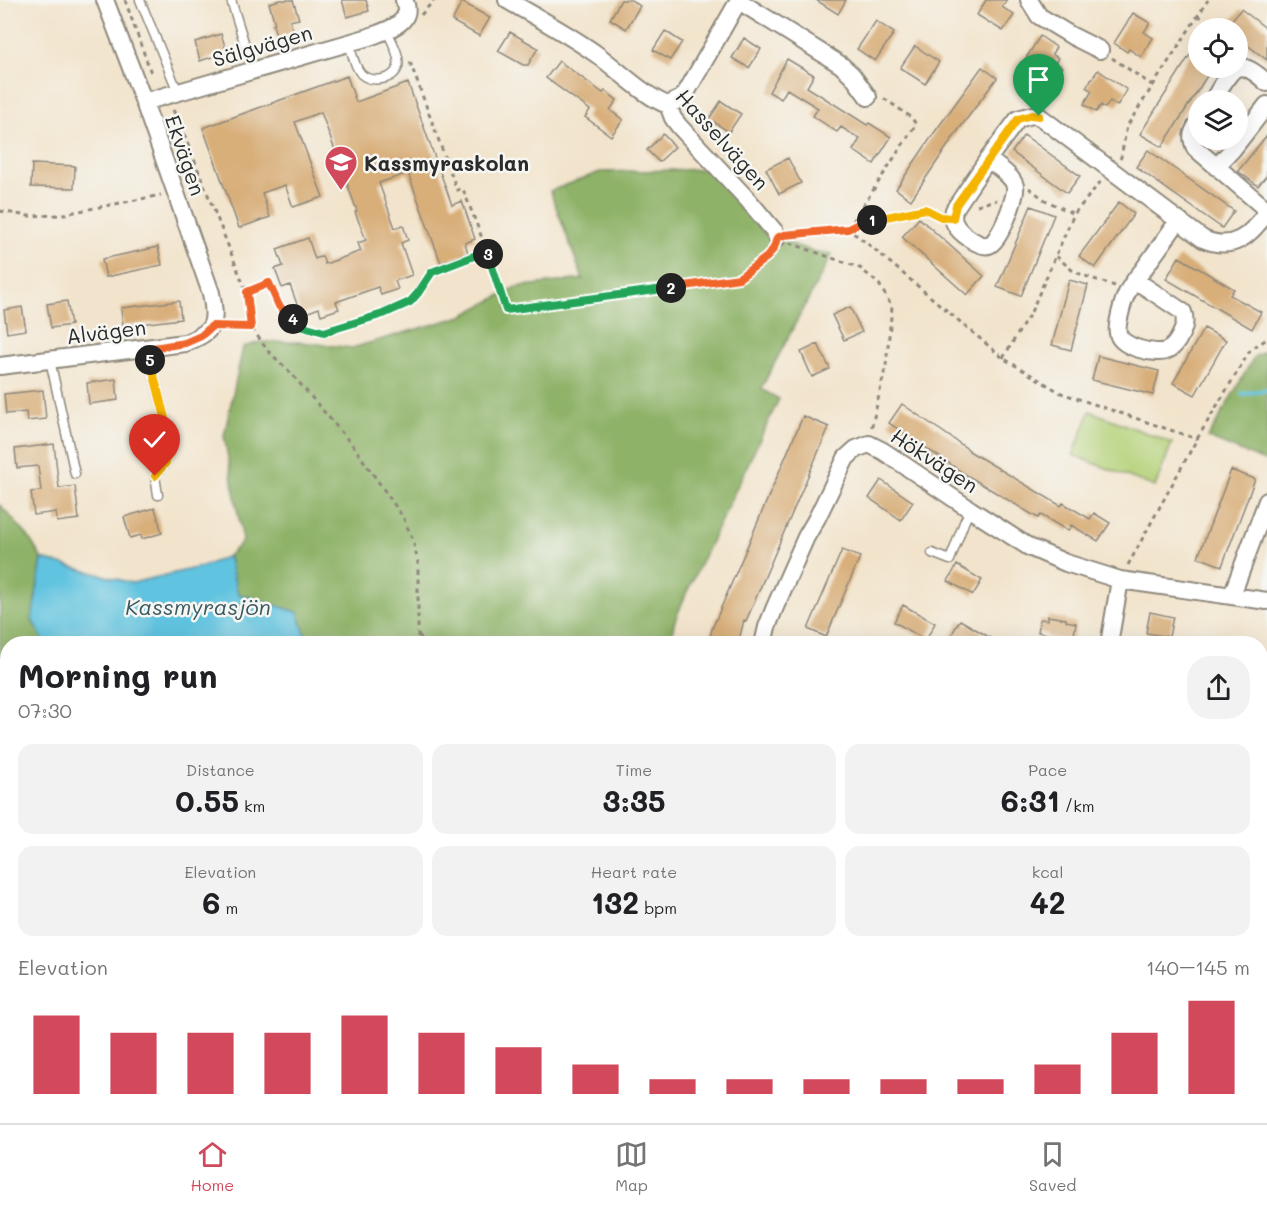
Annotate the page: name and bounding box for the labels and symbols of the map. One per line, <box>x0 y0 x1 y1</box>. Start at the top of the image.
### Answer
street label: Sälgvägen <box>209 18 315 72</box>
pin <box>1013 54 1064 116</box>
street label: Hasselvägen <box>671 83 775 195</box>
street label: Ekvägen <box>160 111 212 199</box>
school or university icon: Kassmyraskolan <box>323 144 359 191</box>
place label: Kassmyraskolan <box>364 149 529 177</box>
pin: 1 <box>857 205 887 235</box>
pin: 3 <box>473 239 503 269</box>
pin: 2 <box>656 273 686 303</box>
pin: 4 <box>278 304 308 334</box>
street label: Alvägen <box>65 313 147 349</box>
pin: 5 <box>135 345 165 375</box>
pin <box>129 414 180 476</box>
street label: Hökvägen <box>886 422 984 498</box>
water label: Kassmyrasjön <box>125 592 271 621</box>

